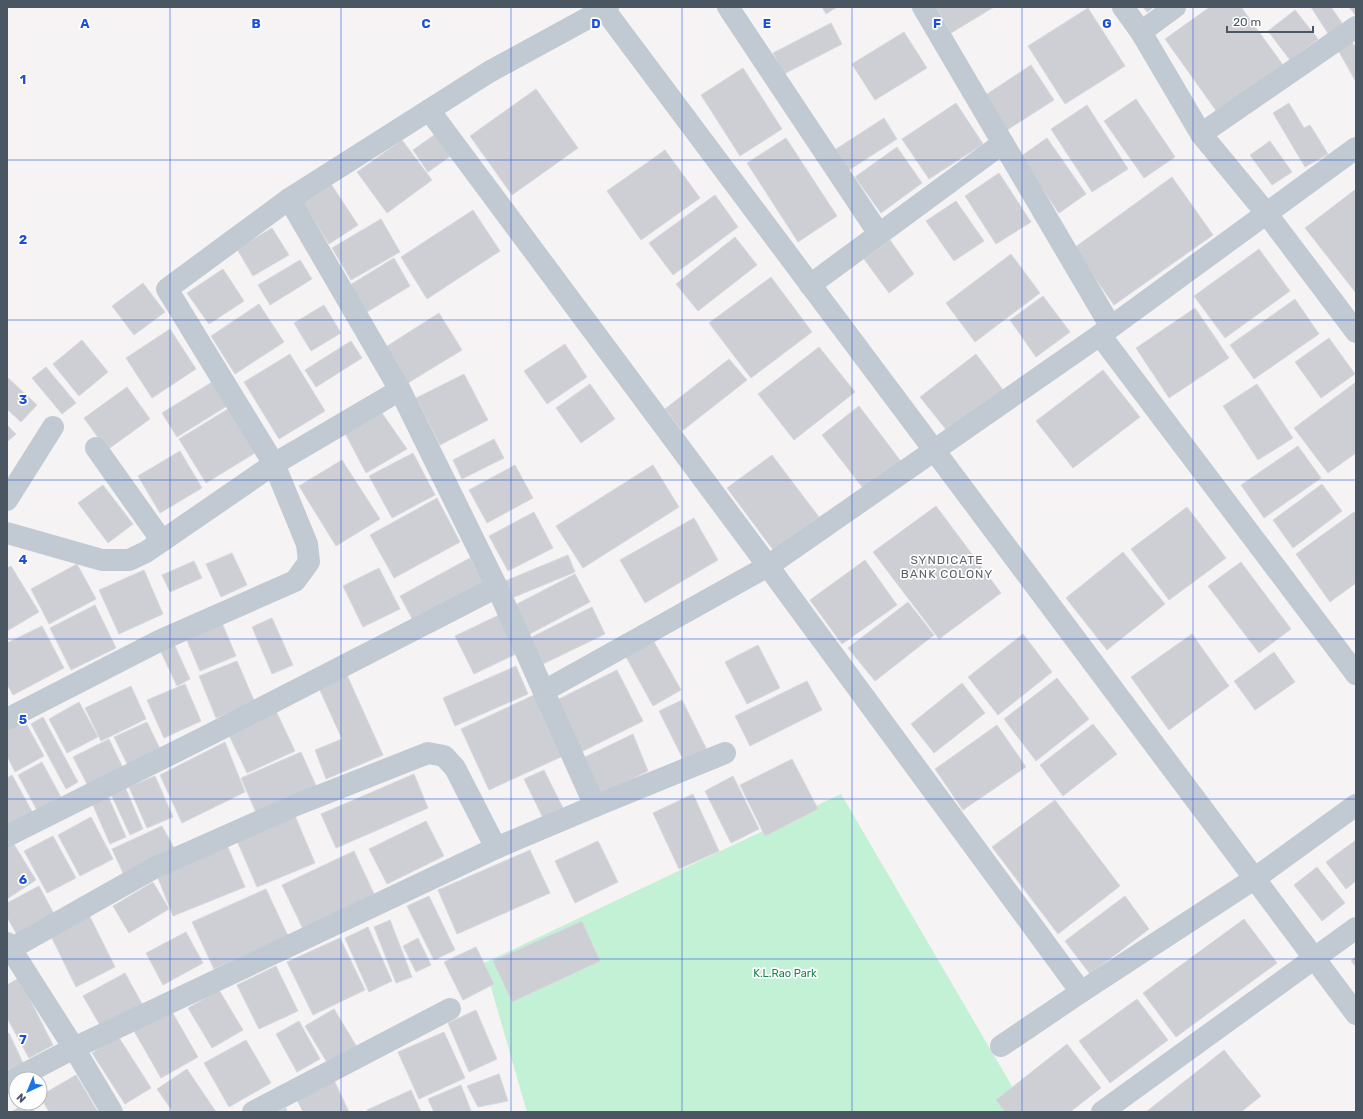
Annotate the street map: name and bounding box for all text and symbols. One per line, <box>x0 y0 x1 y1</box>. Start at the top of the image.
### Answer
scale bar <box>1227 8 1313 34</box>
text: 20 m <box>1233 15 1261 29</box>
text: A <box>80 16 90 31</box>
text: B <box>251 16 261 31</box>
text: C <box>421 16 431 31</box>
text: D <box>591 16 601 31</box>
text: E <box>763 16 771 31</box>
text: F <box>933 16 941 31</box>
text: G <box>1102 16 1112 31</box>
text: 1 <box>20 72 26 87</box>
text: 2 <box>19 232 27 247</box>
text: 3 <box>19 392 28 407</box>
text: 4 <box>19 552 28 567</box>
district label: SYNDICATE BANK COLONY <box>901 553 993 581</box>
text: 5 <box>19 712 27 727</box>
text: 6 <box>19 872 28 887</box>
park label: K.L.Rao Park <box>753 967 817 980</box>
text: 7 <box>19 1032 27 1047</box>
north arrow <box>8 1071 48 1111</box>
text: N <box>14 1090 29 1105</box>

